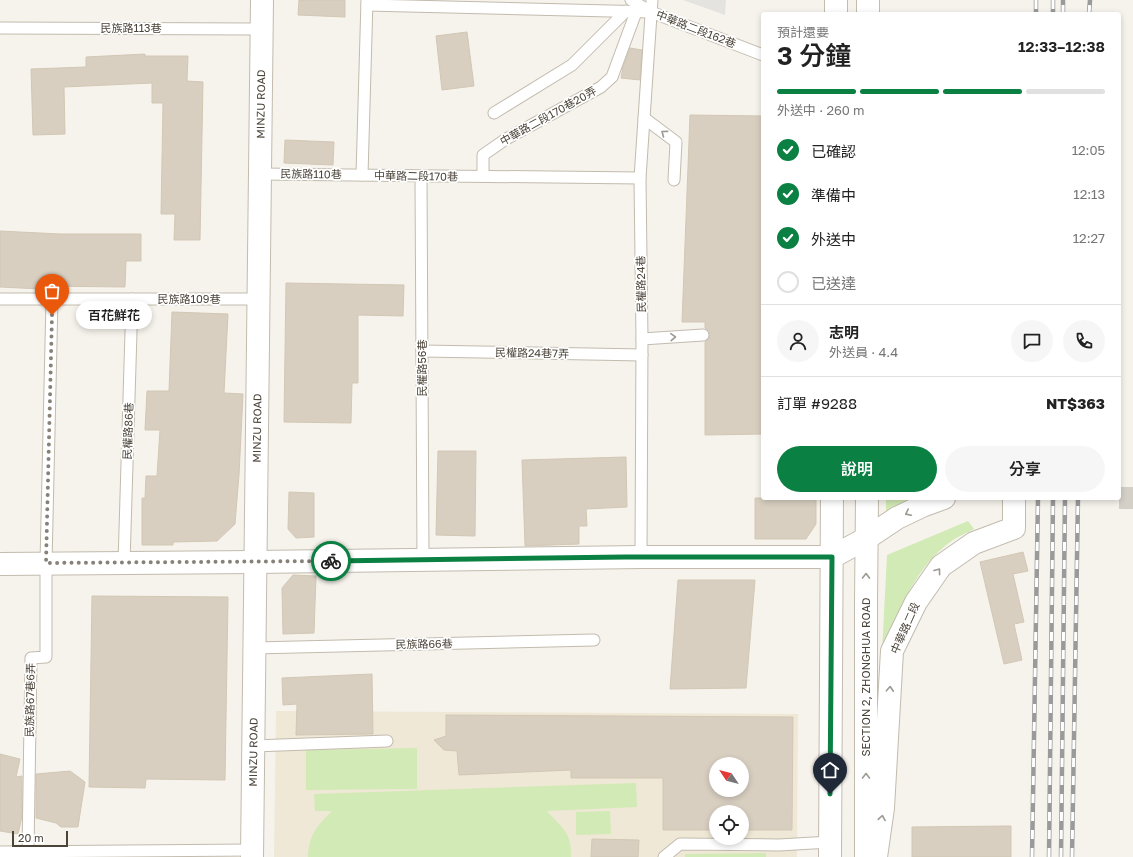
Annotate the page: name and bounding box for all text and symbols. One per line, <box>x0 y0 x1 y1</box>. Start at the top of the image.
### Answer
street label: 中華路二段162巷 <box>654 7 738 50</box>
street label: 民族路113巷 <box>100 21 162 34</box>
text: 預計還要 <box>777 24 829 40</box>
text: 12:33–12:38 <box>1018 37 1105 55</box>
text: 3 分鐘 <box>777 40 851 71</box>
street label: MINZU ROAD <box>253 69 267 139</box>
street label: 中華路二段170巷20弄 <box>497 84 598 147</box>
text: 外送中 · 260 m <box>777 102 865 118</box>
one-way arrow <box>661 131 668 138</box>
icon: check <box>777 139 799 161</box>
text: 已確認 <box>811 142 856 160</box>
text: 12:05 <box>1072 142 1105 158</box>
street label: 民族路110巷 <box>280 166 342 181</box>
street label: 中華路二段170巷 <box>374 168 458 183</box>
icon: check <box>777 183 799 205</box>
text: 準備中 <box>811 186 856 204</box>
text: 12:13 <box>1073 186 1105 202</box>
icon: check <box>777 227 799 249</box>
text: 外送中 <box>811 230 856 248</box>
text: 12:27 <box>1073 230 1105 246</box>
street label: 民權路24巷 <box>634 255 647 313</box>
pin <box>35 274 69 315</box>
text: 已送達 <box>811 274 856 292</box>
icon: bag <box>41 280 63 302</box>
street label: 民族路109巷 <box>158 292 220 305</box>
callout: 百花鮮花 <box>76 301 152 329</box>
text: 百花鮮花 <box>88 307 140 323</box>
button: person <box>777 320 819 362</box>
button: chat <box>1011 320 1053 362</box>
button: phone <box>1063 320 1105 362</box>
text: 志明 <box>829 323 859 341</box>
one-way arrow <box>670 333 676 341</box>
street label: 民權路56巷 <box>415 339 428 397</box>
text: 外送員 · 4.4 <box>829 344 898 360</box>
street label: 民權路24巷7弄 <box>495 345 569 360</box>
street label: MINZU ROAD <box>250 393 263 463</box>
text: 訂單 #9288 <box>777 394 857 412</box>
text: NT$363 <box>1046 394 1105 412</box>
street label: 民權路86巷 <box>120 402 135 460</box>
button: 說明 <box>777 446 937 492</box>
button: 分享 <box>945 446 1105 492</box>
one-way arrow <box>905 508 912 515</box>
courier <box>311 541 351 581</box>
icon: bike <box>320 550 342 572</box>
one-way arrow <box>933 569 940 576</box>
one-way arrow <box>862 573 870 579</box>
street label: SECTION 2, ZHONGHUA ROAD <box>859 597 872 756</box>
street label: 中華路二段 <box>887 600 922 656</box>
street label: 民族路66巷 <box>395 637 453 650</box>
street label: 民族路67巷6弄 <box>22 663 37 737</box>
one-way arrow <box>886 686 894 692</box>
street label: MINZU ROAD <box>246 717 260 787</box>
pin <box>813 753 847 794</box>
north arrow <box>709 757 749 797</box>
map controls <box>709 757 749 845</box>
icon: home <box>819 759 841 781</box>
one-way arrow <box>862 773 870 779</box>
button: locate <box>709 805 749 845</box>
one-way arrow <box>877 815 886 822</box>
scale bar <box>12 829 68 848</box>
text: 20 m <box>18 831 44 844</box>

